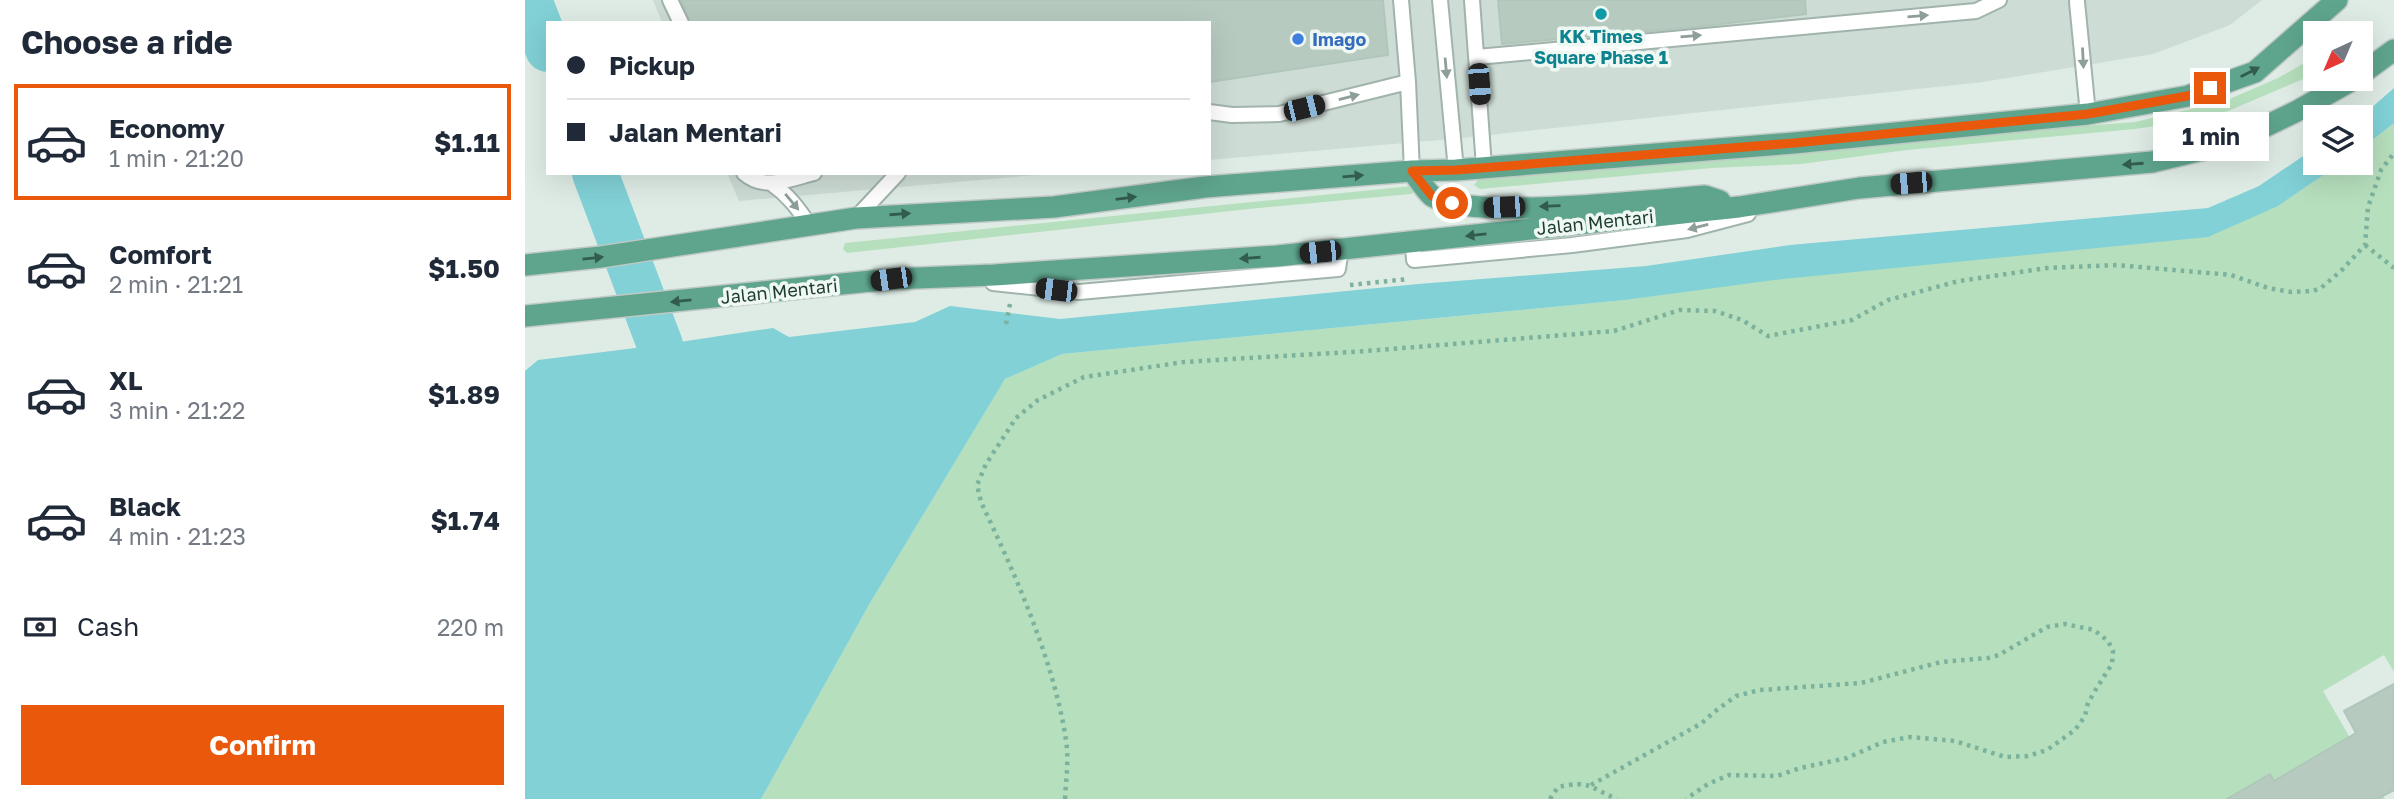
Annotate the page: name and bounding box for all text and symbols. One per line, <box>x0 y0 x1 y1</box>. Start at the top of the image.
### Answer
marker: KK Times Square Phase 1 <box>1593 6 1609 22</box>
one-way arrow <box>1907 11 1929 22</box>
north arrow <box>2303 21 2373 91</box>
map controls <box>2303 21 2373 175</box>
text: Choose a ride <box>21 23 233 61</box>
place label: KK Times Square Phase 1 <box>1534 25 1668 68</box>
place label: Imago <box>1312 28 1366 50</box>
one-way arrow <box>1681 30 1703 41</box>
marker: Imago <box>1290 31 1306 47</box>
one-way arrow <box>2078 47 2089 69</box>
text: Pickup <box>609 50 695 81</box>
one-way arrow <box>1441 57 1452 79</box>
car <box>1468 62 1491 106</box>
one-way arrow <box>2240 67 2260 78</box>
route end <box>2194 72 2226 104</box>
one-way arrow <box>1338 91 1360 102</box>
car <box>1282 93 1327 123</box>
button: layers <box>2303 105 2373 175</box>
icon: car <box>25 111 88 174</box>
callout: 1 min <box>2152 112 2268 162</box>
text: Economy <box>109 113 225 144</box>
text: Jalan Mentari <box>609 117 782 148</box>
text: 1 min <box>2182 122 2240 150</box>
text: $1.11 <box>434 127 500 158</box>
text: 1 min · 21:20 <box>109 144 244 172</box>
one-way arrow <box>2121 159 2143 170</box>
one-way arrow <box>1342 170 1364 181</box>
car <box>1890 171 1933 195</box>
route start <box>1436 187 1468 219</box>
one-way arrow <box>784 193 800 211</box>
one-way arrow <box>1115 193 1137 204</box>
car <box>1483 196 1526 218</box>
one-way arrow <box>1539 201 1561 212</box>
street label: Jalan Mentari <box>1535 205 1655 239</box>
one-way arrow <box>889 209 911 220</box>
one-way arrow <box>1686 222 1708 233</box>
one-way arrow <box>1465 230 1487 241</box>
icon: car <box>25 237 88 300</box>
text: Comfort <box>109 239 212 270</box>
car <box>1299 239 1342 265</box>
one-way arrow <box>582 252 604 263</box>
text: $1.50 <box>428 253 500 284</box>
one-way arrow <box>1239 253 1261 264</box>
car <box>869 266 914 292</box>
text: 2 min · 21:21 <box>109 270 243 298</box>
street label: Jalan Mentari <box>719 274 839 308</box>
car <box>1034 277 1079 303</box>
one-way arrow <box>670 296 692 307</box>
icon: car <box>25 363 88 426</box>
text: XL <box>109 365 143 396</box>
text: $1.89 <box>428 379 500 410</box>
text: 3 min · 21:22 <box>109 396 245 424</box>
icon: car <box>25 489 88 552</box>
text: Black <box>109 491 181 522</box>
text: $1.74 <box>430 505 500 536</box>
text: 4 min · 21:23 <box>109 522 246 550</box>
icon: cash <box>21 608 59 646</box>
text: Cash <box>77 611 139 642</box>
text: 220 m <box>437 613 504 641</box>
button: Confirm <box>21 705 504 785</box>

